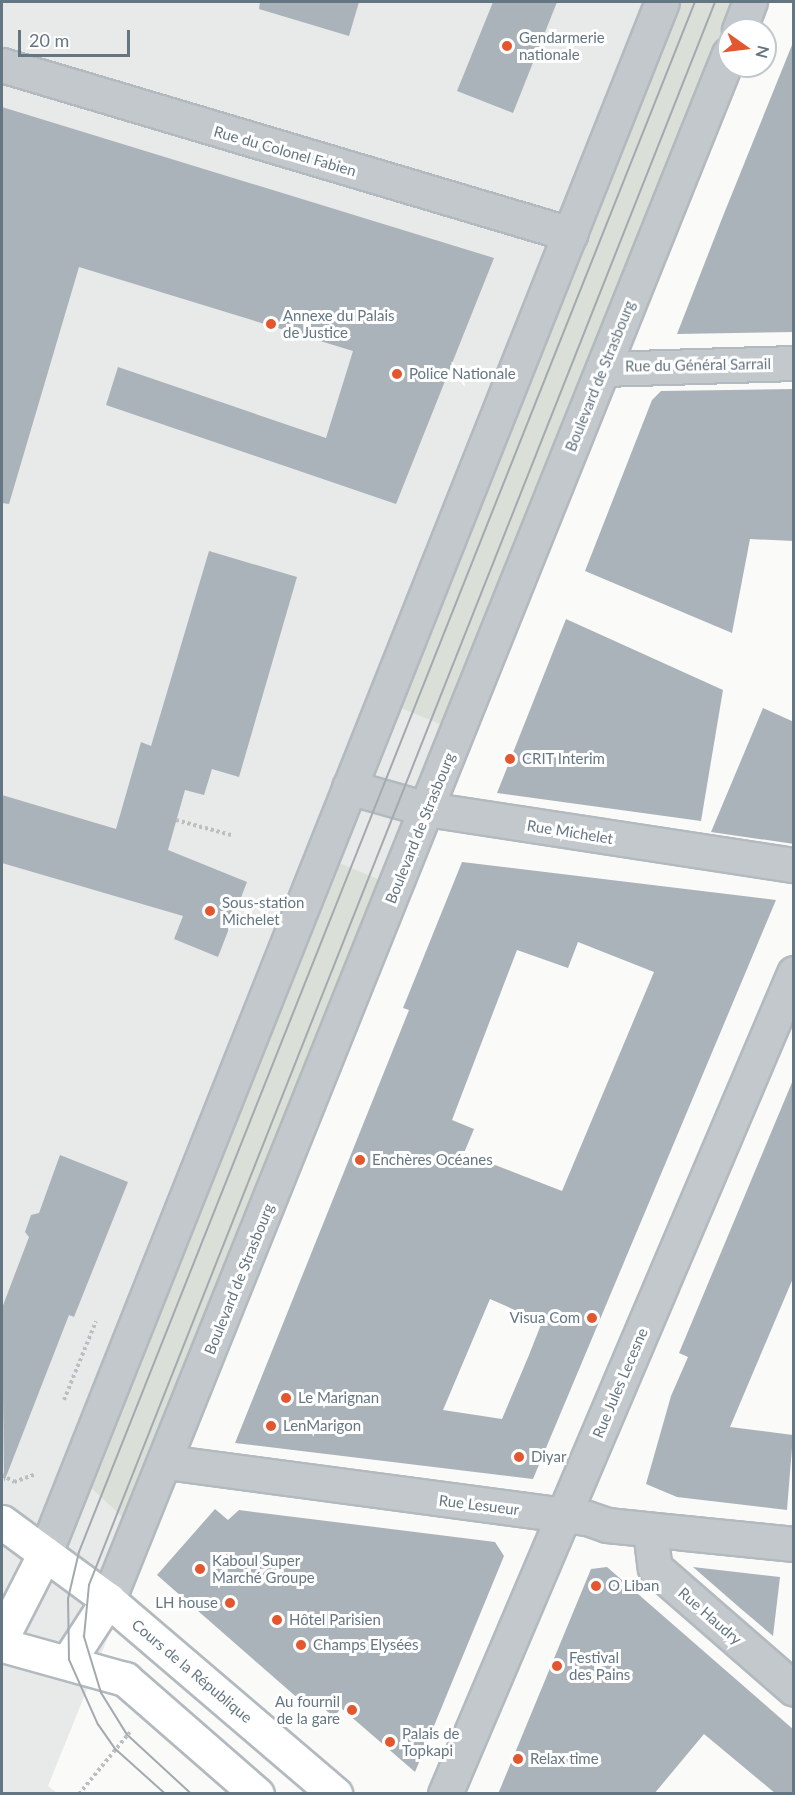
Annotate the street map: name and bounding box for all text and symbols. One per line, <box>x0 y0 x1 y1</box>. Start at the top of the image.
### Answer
scale bar <box>21 18 134 56</box>
north arrow <box>717 18 777 78</box>
place label: Gendarmerie nationale <box>519 28 605 63</box>
text: 20 m <box>29 29 69 51</box>
marker: Gendarmerie nationale <box>500 39 514 53</box>
text: N <box>752 44 774 60</box>
street label: Rue du Colonel Fabien <box>212 122 358 180</box>
street label: Boulevard de Strasbourg <box>561 298 639 454</box>
place label: Annexe du Palais de Justice <box>283 306 394 341</box>
marker: Annexe du Palais de Justice <box>264 317 278 331</box>
street label: Rue du Général Sarrail <box>625 355 771 375</box>
place label: Police Nationale <box>409 365 516 383</box>
marker: Police Nationale <box>390 367 404 381</box>
street label: Boulevard de Strasbourg <box>381 750 459 906</box>
place label: CRIT Interim <box>522 750 605 768</box>
marker: CRIT Interim <box>503 752 517 766</box>
street label: Rue Michelet <box>526 816 614 848</box>
place label: Sous-station Michelet <box>222 893 304 928</box>
marker: Sous-station Michelet <box>203 904 217 918</box>
place label: Enchères Océanes <box>372 1151 493 1169</box>
marker: Enchères Océanes <box>353 1153 367 1167</box>
street label: Boulevard de Strasbourg <box>200 1201 278 1357</box>
place label: Visua Com <box>509 1309 580 1327</box>
marker: Visua Com <box>585 1311 599 1325</box>
street label: Rue Jules Lecesne <box>589 1325 651 1441</box>
place label: Le Marignan <box>298 1389 379 1407</box>
marker: Le Marignan <box>279 1391 293 1405</box>
place label: LenMarigon <box>283 1417 361 1435</box>
marker: LenMarigon <box>264 1419 278 1433</box>
place label: Diyar <box>531 1448 566 1466</box>
marker: Diyar <box>512 1450 526 1464</box>
street label: Rue Lesueur <box>438 1491 520 1519</box>
place label: Kaboul Super Marché Groupe <box>212 1551 315 1586</box>
marker: Kaboul Super Marché Groupe <box>193 1562 207 1576</box>
place label: O Liban <box>608 1577 659 1595</box>
marker: O Liban <box>589 1579 603 1593</box>
street label: Rue Haudry <box>675 1584 745 1648</box>
place label: LH house <box>155 1594 218 1612</box>
marker: LH house <box>223 1596 237 1610</box>
place label: Hôtel Parisien <box>289 1611 381 1629</box>
marker: Hôtel Parisien <box>270 1613 284 1627</box>
street label: Cours de la République <box>128 1615 256 1727</box>
place label: Champs Elysées <box>313 1636 418 1654</box>
marker: Champs Elysées <box>294 1638 308 1652</box>
place label: Festival des Pains <box>569 1648 630 1683</box>
marker: Festival des Pains <box>550 1659 564 1673</box>
place label: Au fournil de la gare <box>275 1692 340 1727</box>
marker: Au fournil de la gare <box>345 1703 359 1717</box>
place label: Palais de Topkapi <box>402 1724 459 1759</box>
marker: Palais de Topkapi <box>383 1735 397 1749</box>
place label: Relax time <box>530 1750 599 1768</box>
marker: Relax time <box>511 1752 525 1766</box>

